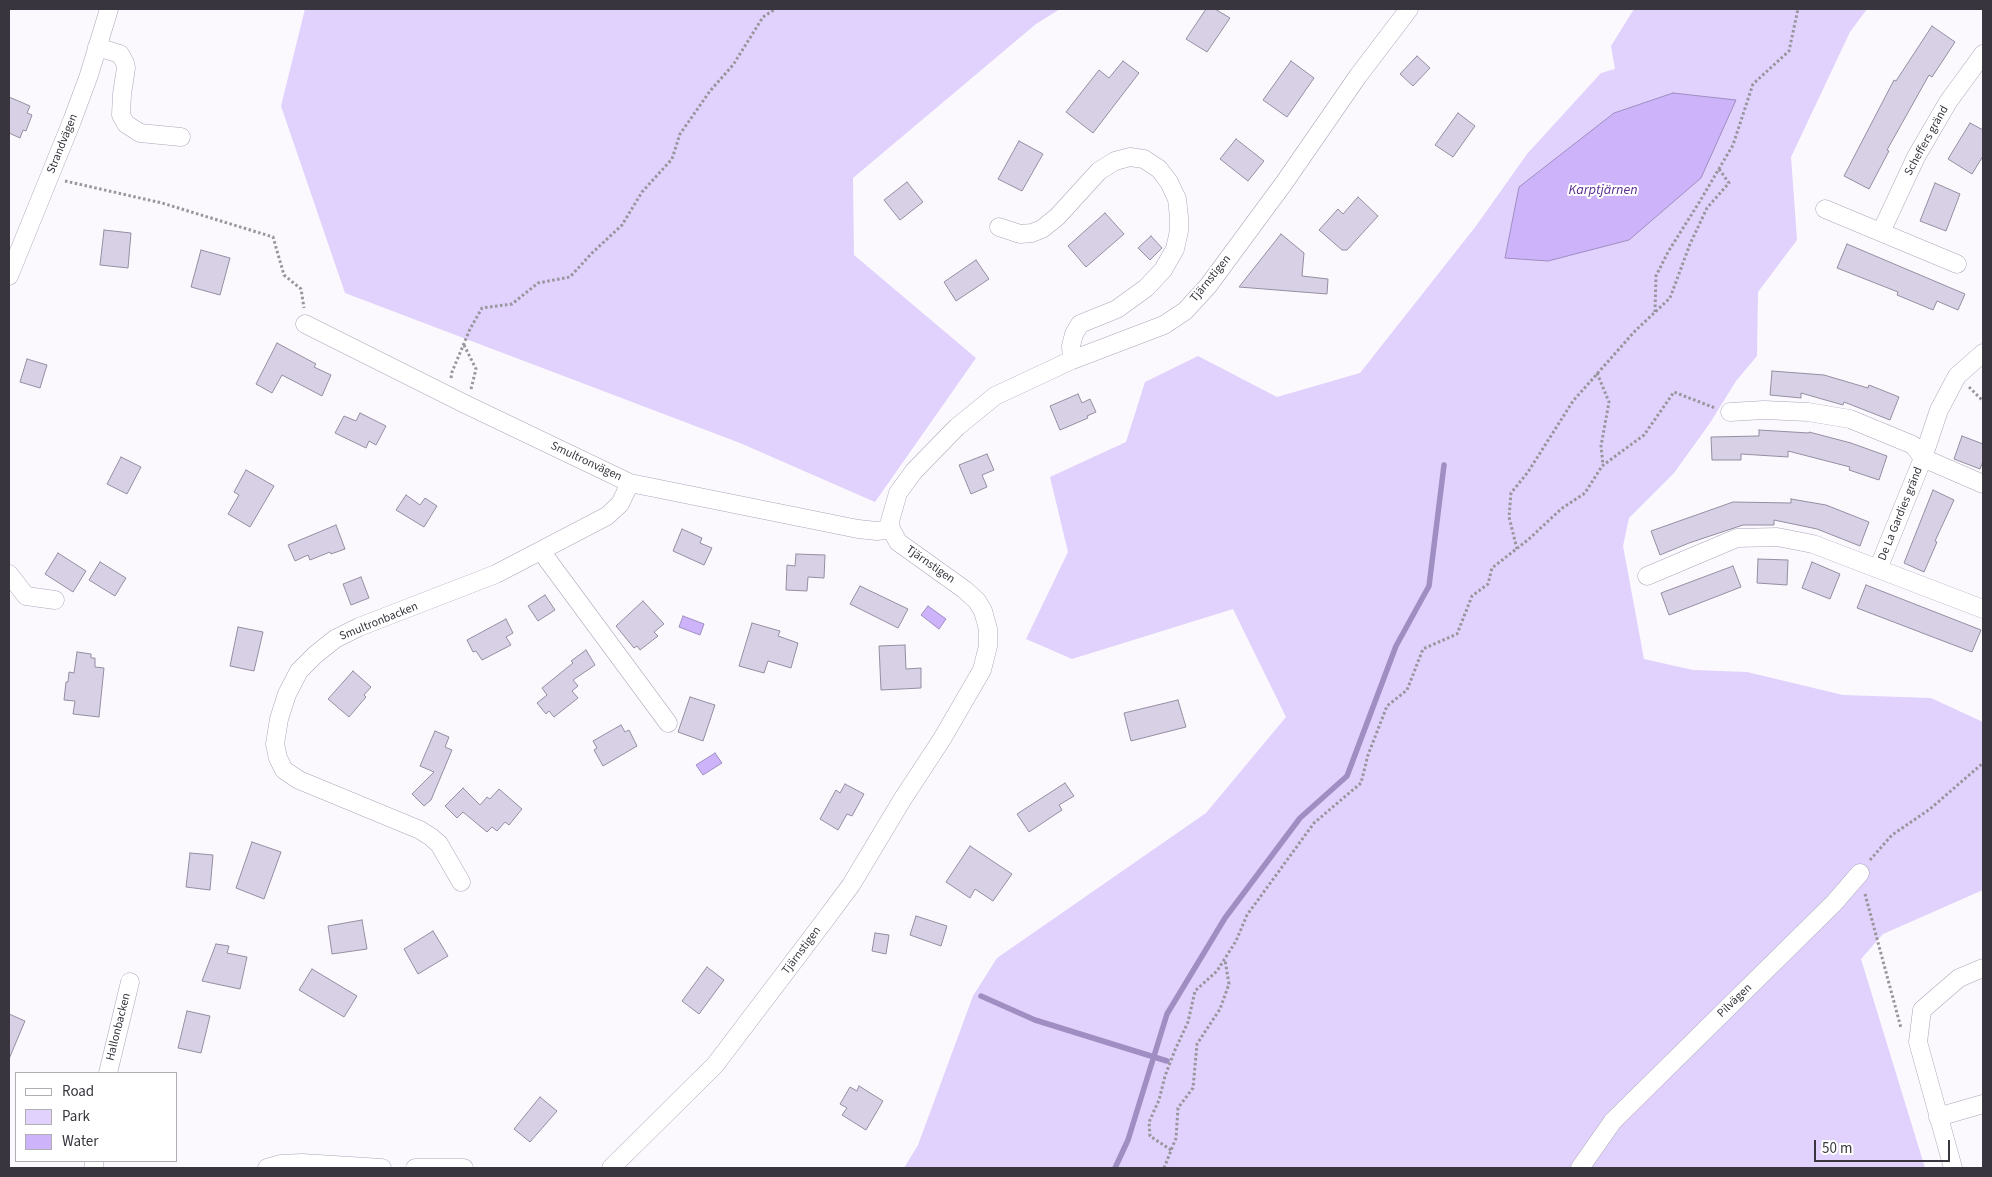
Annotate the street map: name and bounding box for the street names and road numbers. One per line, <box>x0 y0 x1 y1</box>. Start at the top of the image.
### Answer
street label: Scheffers gränd <box>1902 103 1952 179</box>
street label: Strandvägen <box>44 112 82 176</box>
street label: Tjärnstigen <box>1188 253 1234 305</box>
street label: Smultronvägen <box>548 439 624 485</box>
street label: De La Gardies gränd <box>1876 465 1926 563</box>
street label: Tjärnstigen <box>903 543 957 587</box>
street label: Smultronbacken <box>338 600 420 644</box>
street label: Tjärnstigen <box>779 924 825 978</box>
street label: Pilvägen <box>1715 981 1755 1021</box>
street label: Hallonbacken <box>104 992 134 1062</box>

